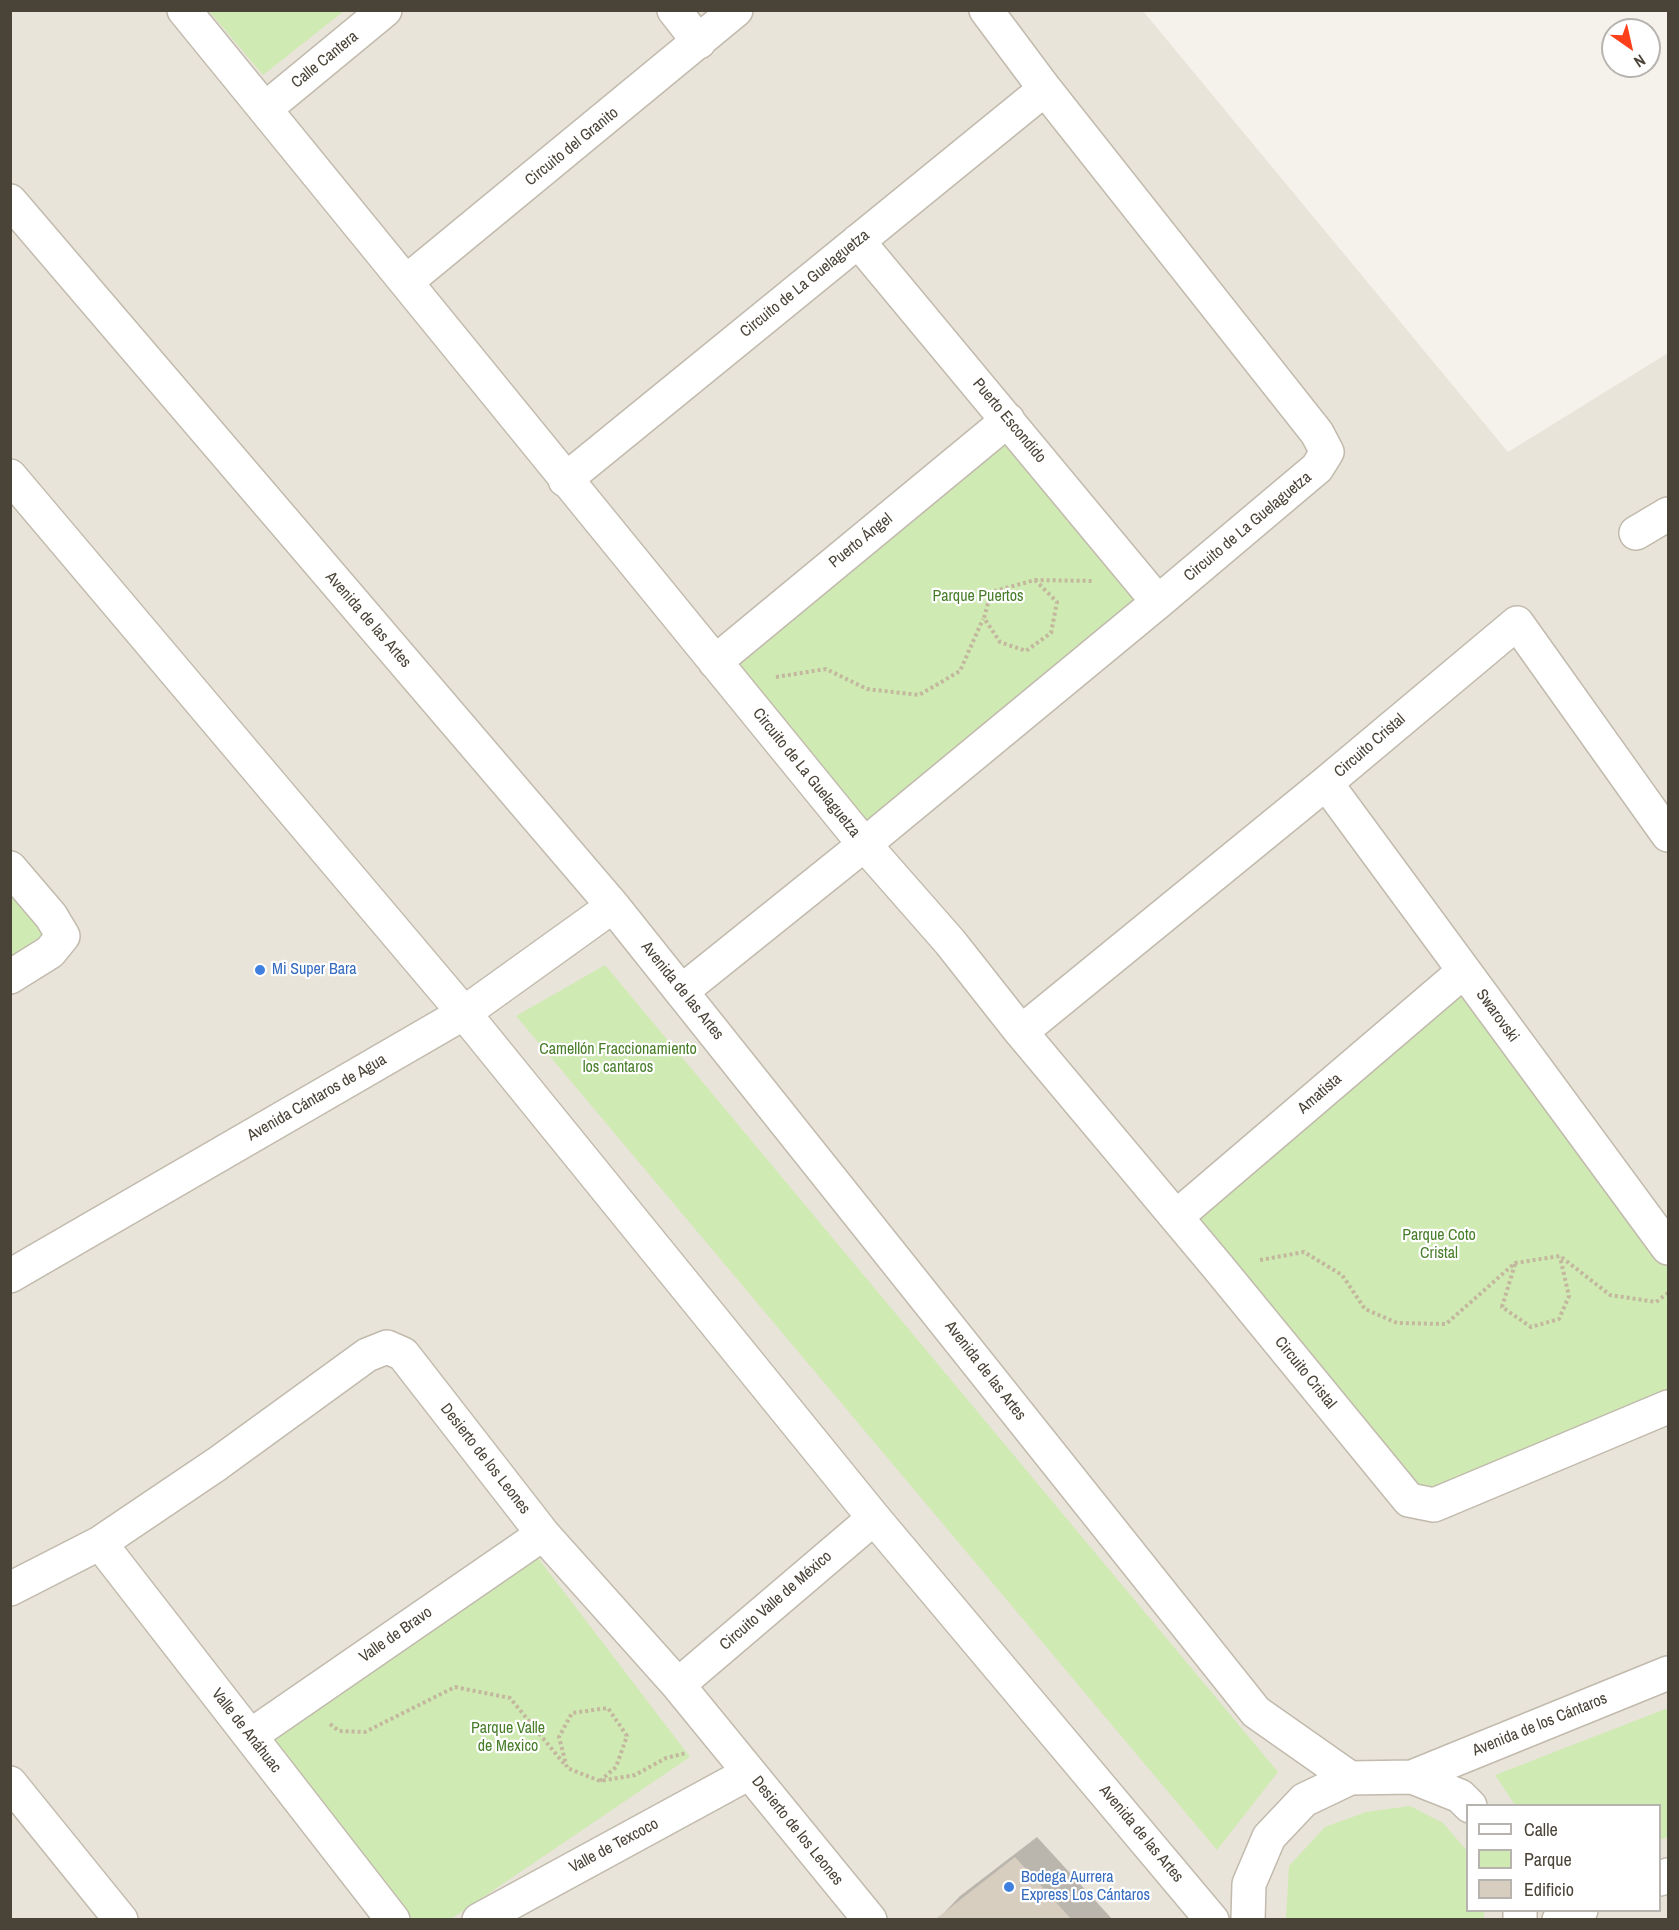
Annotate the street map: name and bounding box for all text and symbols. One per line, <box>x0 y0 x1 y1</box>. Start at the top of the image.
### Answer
north arrow <box>1601 18 1661 78</box>
street label: Calle Cantera <box>288 27 362 93</box>
text: N <box>1630 49 1650 73</box>
street label: Circuito del Granito <box>521 104 623 190</box>
street label: Circuito de La Guelaguetza <box>737 226 873 342</box>
street label: Puerto Escondido <box>968 375 1050 467</box>
street label: Circuito de La Guelaguetza <box>1180 468 1316 586</box>
street label: Puerto Ángel <box>825 510 897 572</box>
street label: Avenida de las Artes <box>321 568 415 672</box>
park label: Parque Puertos <box>932 587 1024 607</box>
street label: Circuito de La Guelaguetza <box>748 705 864 841</box>
street label: Circuito Cristal <box>1331 710 1409 782</box>
street label: Avenida de las Artes <box>637 938 727 1044</box>
place label: Mi Super Bara <box>272 960 357 980</box>
marker: Mi Super Bara <box>253 963 267 977</box>
street label: Swarovski <box>1471 986 1523 1046</box>
park label: Camellón Fraccionamiento los cantaros <box>539 1040 697 1078</box>
street label: Avenida Cántaros de Agua <box>244 1050 390 1146</box>
street label: Amatista <box>1294 1070 1346 1118</box>
park label: Parque Coto Cristal <box>1402 1226 1476 1264</box>
street label: Avenida de las Artes <box>940 1317 1030 1425</box>
street label: Circuito Cristal <box>1270 1333 1340 1413</box>
street label: Desierto de los Leones <box>436 1400 534 1518</box>
street label: Circuito Valle de México <box>716 1547 836 1655</box>
street label: Valle de Bravo <box>356 1603 436 1667</box>
street label: Valle de Anáhuac <box>207 1685 285 1777</box>
street label: Avenida de los Cántaros <box>1470 1689 1610 1761</box>
park label: Parque Valle de Mexico <box>471 1719 545 1757</box>
street label: Desierto de los Leones <box>747 1773 847 1889</box>
street label: Avenida de las Artes <box>1095 1782 1187 1886</box>
legend <box>1466 1804 1661 1912</box>
street label: Valle de Texcoco <box>566 1814 662 1878</box>
text: Calle <box>1524 1817 1558 1842</box>
text: Parque <box>1524 1847 1572 1872</box>
place label: Bodega Aurrera Express Los Cántaros <box>1021 1868 1150 1906</box>
text: Edificio <box>1524 1877 1574 1902</box>
marker: Bodega Aurrera Express Los Cántaros <box>1002 1880 1016 1894</box>

